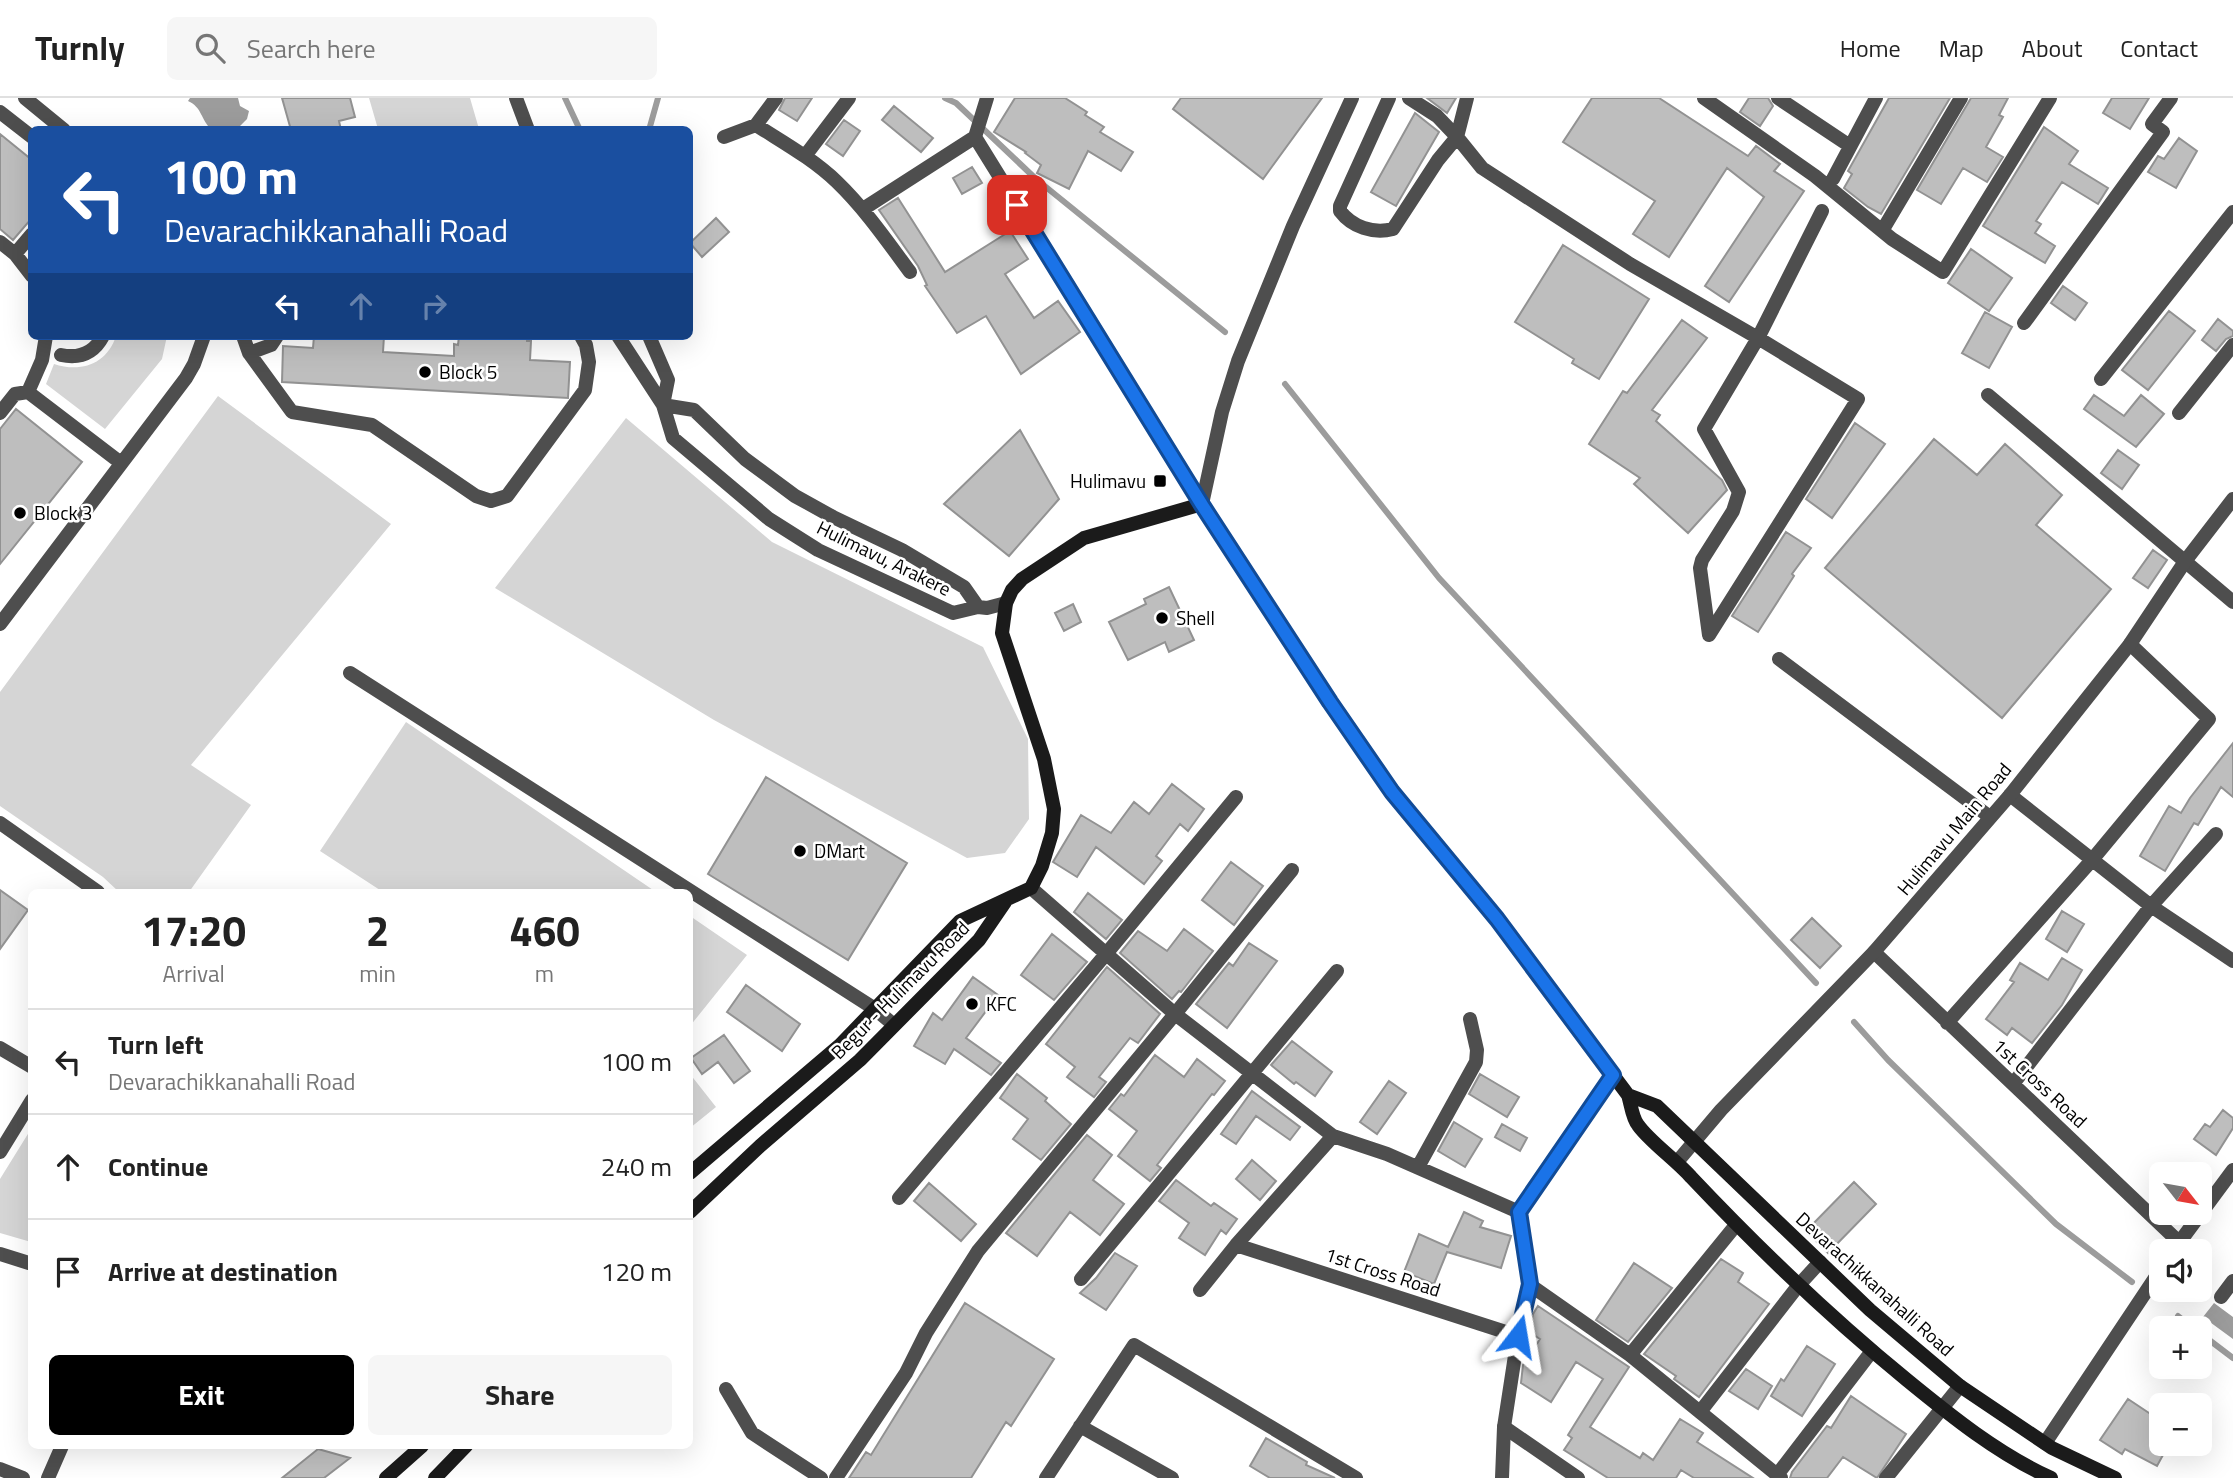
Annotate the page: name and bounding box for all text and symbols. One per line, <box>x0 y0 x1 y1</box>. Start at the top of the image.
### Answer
search box <box>167 17 657 80</box>
text: Turnly <box>35 23 125 73</box>
icon: search <box>191 29 229 67</box>
text: Search here <box>247 29 376 68</box>
text: Home <box>1840 30 1901 66</box>
text: Map <box>1939 30 1984 66</box>
text: About <box>2022 30 2082 66</box>
text: Contact <box>2120 30 2198 66</box>
text: 100 m <box>164 138 298 213</box>
icon: left <box>49 154 140 245</box>
pin <box>987 175 1047 235</box>
icon: arrive <box>998 186 1036 224</box>
text: Devarachikkanahalli Road <box>164 206 508 254</box>
icon: left <box>269 287 307 325</box>
icon: ahead <box>342 287 380 325</box>
icon: right <box>415 287 453 325</box>
place label: Block 5 <box>439 357 497 386</box>
marker: Block 5 <box>417 364 433 380</box>
place label: Hulimavu <box>1070 466 1146 495</box>
marker: Hulimavu <box>1152 473 1168 489</box>
place label: Block 3 <box>34 498 92 527</box>
marker: Block 3 <box>12 505 28 521</box>
street label: Hulimavu, Arakere <box>812 512 956 603</box>
place label: Shell <box>1176 603 1215 632</box>
marker: Shell <box>1154 610 1170 626</box>
street label: Hulimavu Main Road <box>1889 756 2018 901</box>
place label: DMart <box>814 836 865 865</box>
marker: DMart <box>792 843 808 859</box>
text: 17:20 <box>141 898 246 962</box>
text: 2 <box>366 898 389 962</box>
text: 460 <box>509 898 580 962</box>
street label: Begur - Hulimavu Road <box>824 914 976 1066</box>
text: Arrival <box>162 956 225 991</box>
text: min <box>359 956 396 991</box>
text: m <box>535 956 554 991</box>
place label: KFC <box>986 989 1017 1018</box>
marker: KFC <box>964 996 980 1012</box>
text: Turn left <box>108 1025 203 1064</box>
street label: 1st Cross Road <box>1987 1031 2094 1134</box>
text: 100 m <box>601 1042 672 1081</box>
icon: left <box>49 1043 87 1081</box>
text: Devarachikkanahalli Road <box>108 1064 355 1099</box>
text: Continue <box>108 1147 208 1186</box>
text: 240 m <box>601 1147 672 1186</box>
icon: ahead <box>49 1148 87 1186</box>
north arrow <box>2149 1162 2212 1225</box>
map controls <box>2149 1162 2212 1456</box>
street label: Devarachikkanahalli Road <box>1790 1204 1961 1363</box>
street label: 1st Cross Road <box>1322 1239 1445 1304</box>
button: sound <box>2149 1239 2212 1302</box>
text: Arrive at destination <box>108 1252 338 1291</box>
text: 120 m <box>601 1252 672 1291</box>
icon: arrive <box>49 1253 87 1291</box>
position arrow <box>1481 1299 1555 1373</box>
button: + <box>2149 1316 2212 1379</box>
button: Exit <box>49 1355 354 1435</box>
button: Share <box>368 1355 672 1435</box>
button: − <box>2149 1393 2212 1456</box>

